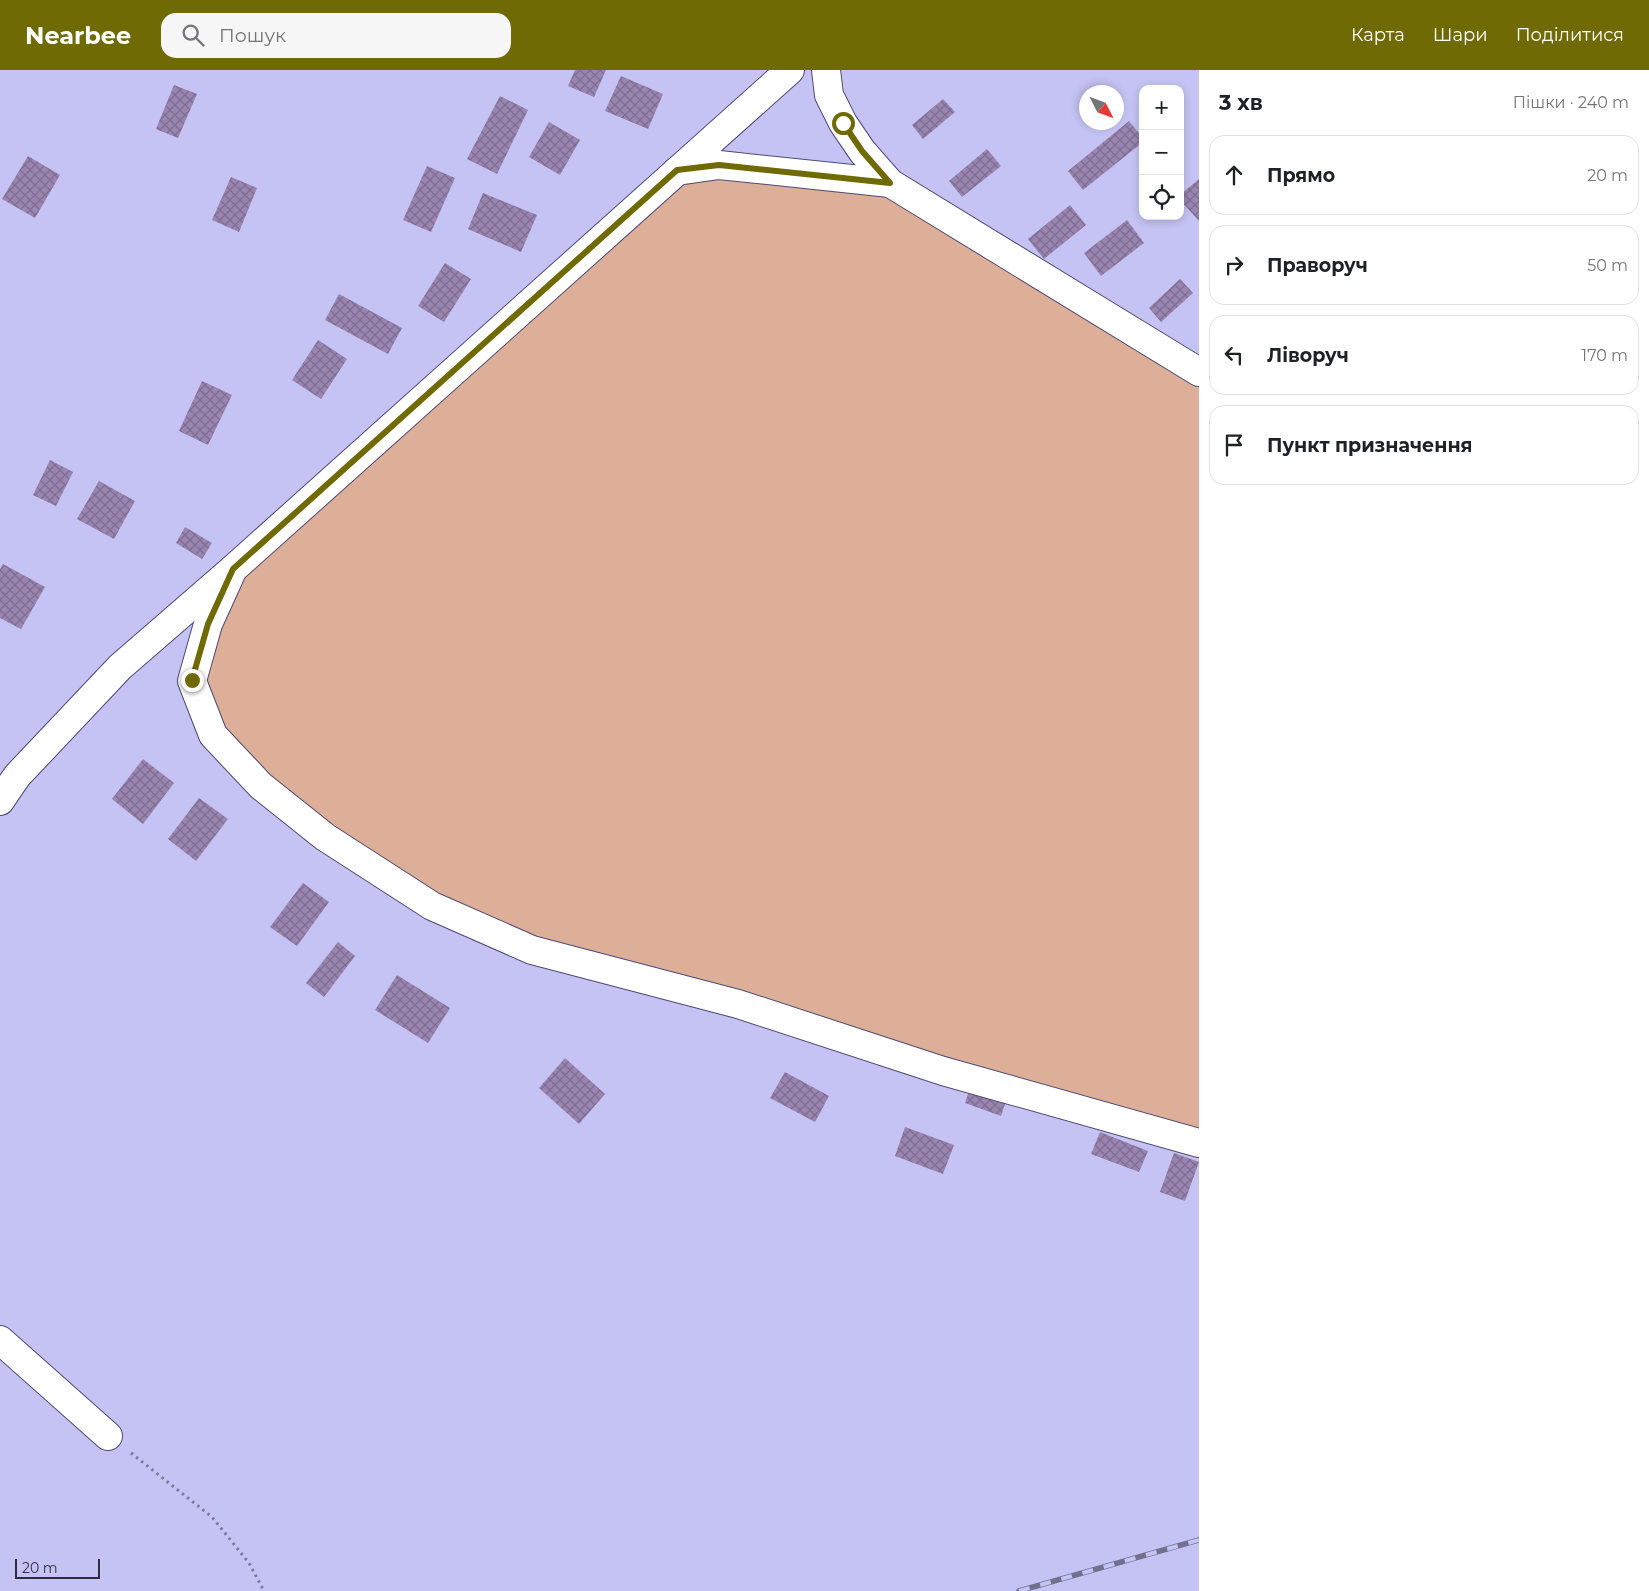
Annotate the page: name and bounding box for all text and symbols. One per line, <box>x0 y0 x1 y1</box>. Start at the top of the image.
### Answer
search box <box>161 13 511 58</box>
text: Nearbee <box>25 21 131 50</box>
icon: search <box>179 21 207 49</box>
text: Пошук <box>219 24 286 47</box>
text: Карта <box>1351 24 1405 46</box>
text: Шари <box>1433 24 1488 46</box>
text: Поділитися <box>1516 24 1624 46</box>
north arrow <box>1079 85 1124 130</box>
map controls <box>1139 85 1184 220</box>
button: + <box>1139 85 1184 130</box>
text: 3 хв <box>1219 90 1263 115</box>
text: Пішки · 240 m <box>1513 93 1629 112</box>
route start <box>832 112 855 135</box>
button: − <box>1139 130 1184 175</box>
icon: ahead <box>1220 161 1248 189</box>
text: Прямо <box>1267 164 1335 187</box>
text: 20 m <box>1587 166 1628 185</box>
button: locate <box>1139 175 1184 220</box>
icon: right <box>1220 251 1248 279</box>
text: Праворуч <box>1267 254 1368 277</box>
text: 50 m <box>1587 256 1628 275</box>
icon: left <box>1220 341 1248 369</box>
text: Ліворуч <box>1267 344 1349 367</box>
text: 170 m <box>1581 346 1628 365</box>
icon: arrive <box>1220 431 1248 459</box>
text: Пункт призначення <box>1267 434 1473 457</box>
route end <box>181 669 204 692</box>
scale bar <box>15 1556 100 1579</box>
text: 20 m <box>22 1559 58 1577</box>

